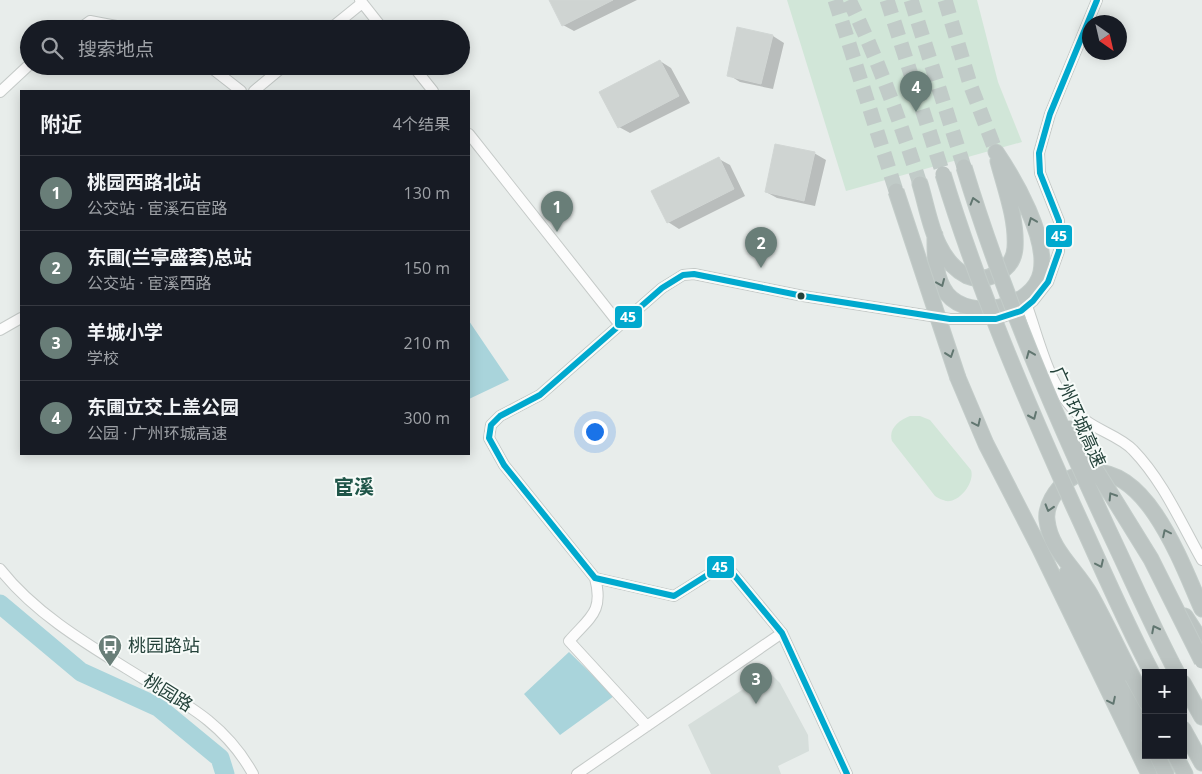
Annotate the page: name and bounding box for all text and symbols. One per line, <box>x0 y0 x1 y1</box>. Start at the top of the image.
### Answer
north arrow <box>1082 15 1127 60</box>
search box <box>20 20 470 75</box>
icon: search <box>38 34 66 62</box>
text: 搜索地点 <box>78 36 154 62</box>
pin: 4 <box>900 71 932 112</box>
text: 附近 <box>40 110 82 138</box>
text: 4个结果 <box>393 113 450 135</box>
text: 桃园西路北站 <box>87 169 201 195</box>
text: 1 <box>51 182 61 204</box>
text: 130 m <box>404 182 450 204</box>
pin: 1 <box>541 191 573 232</box>
text: 公交站 · 宦溪石宦路 <box>87 197 228 219</box>
one-way arrow <box>970 198 980 206</box>
one-way arrow <box>1027 217 1038 226</box>
line badge: 45 <box>1045 224 1073 248</box>
text: 45 <box>1051 226 1067 245</box>
pin: 2 <box>745 227 777 268</box>
text: 东圃(兰亭盛荟)总站 <box>87 244 252 270</box>
text: 2 <box>51 257 61 279</box>
text: 150 m <box>404 257 450 279</box>
text: 公交站 · 宦溪西路 <box>87 272 212 294</box>
one-way arrow <box>935 278 946 287</box>
unlabelled marker <box>796 291 806 301</box>
line badge: 45 <box>614 305 643 329</box>
text: 45 <box>620 307 636 326</box>
text: 羊城小学 <box>87 319 163 345</box>
text: 3 <box>51 332 61 354</box>
text: 210 m <box>404 332 450 354</box>
text: 学校 <box>87 347 119 369</box>
one-way arrow <box>944 349 954 357</box>
one-way arrow <box>1026 350 1036 359</box>
street label: 广州环城高速 <box>1046 362 1112 471</box>
text: 东圃立交上盖公园 <box>87 394 239 420</box>
text: 4 <box>51 407 61 429</box>
text: 300 m <box>404 407 450 429</box>
one-way arrow <box>1026 411 1037 420</box>
one-way arrow <box>970 418 981 427</box>
your location <box>582 419 608 445</box>
text: 公园 · 广州环城高速 <box>87 422 228 444</box>
district label: 宦溪 <box>334 473 374 500</box>
one-way arrow <box>1109 492 1119 501</box>
one-way arrow <box>1045 503 1055 512</box>
one-way arrow <box>1162 529 1172 538</box>
line badge: 45 <box>706 555 735 579</box>
text: 45 <box>712 557 728 576</box>
one-way arrow <box>1094 559 1105 568</box>
one-way arrow <box>1151 626 1161 635</box>
bus stop icon: 桃园路站 <box>97 633 123 667</box>
place label: 桃园路站 <box>128 633 200 657</box>
pin: 3 <box>740 663 772 704</box>
street label: 桃园路 <box>139 668 198 717</box>
map controls <box>1142 669 1187 759</box>
button: + <box>1142 669 1187 714</box>
one-way arrow <box>1106 696 1116 705</box>
button: − <box>1142 714 1187 759</box>

